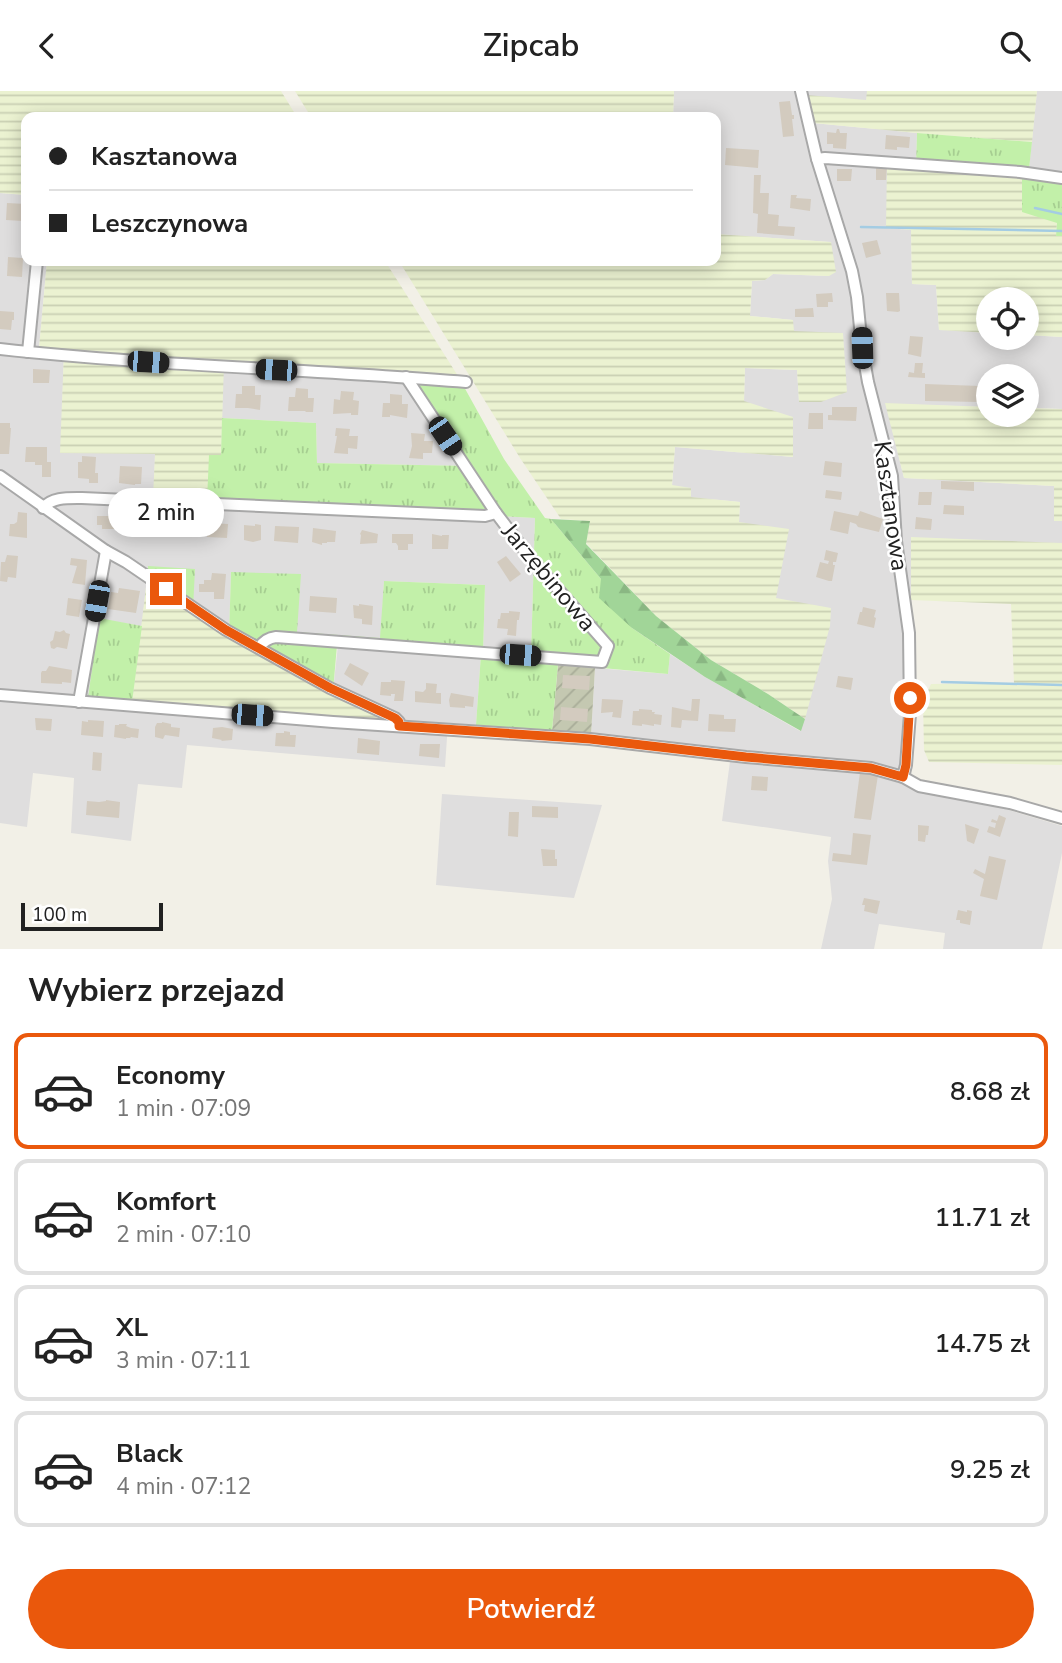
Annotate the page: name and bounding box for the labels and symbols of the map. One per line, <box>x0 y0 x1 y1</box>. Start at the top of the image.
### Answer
car <box>851 327 874 369</box>
car <box>127 350 170 374</box>
car <box>255 358 298 382</box>
car <box>425 413 466 459</box>
street label: Kasztanowa <box>866 439 916 573</box>
callout: 2 min <box>108 487 224 537</box>
street label: Jarzębinowa <box>494 515 604 638</box>
route end <box>150 573 182 605</box>
car <box>84 578 111 624</box>
car <box>499 643 542 667</box>
route start <box>894 682 926 714</box>
car <box>231 703 274 727</box>
scale bar <box>21 900 163 932</box>

